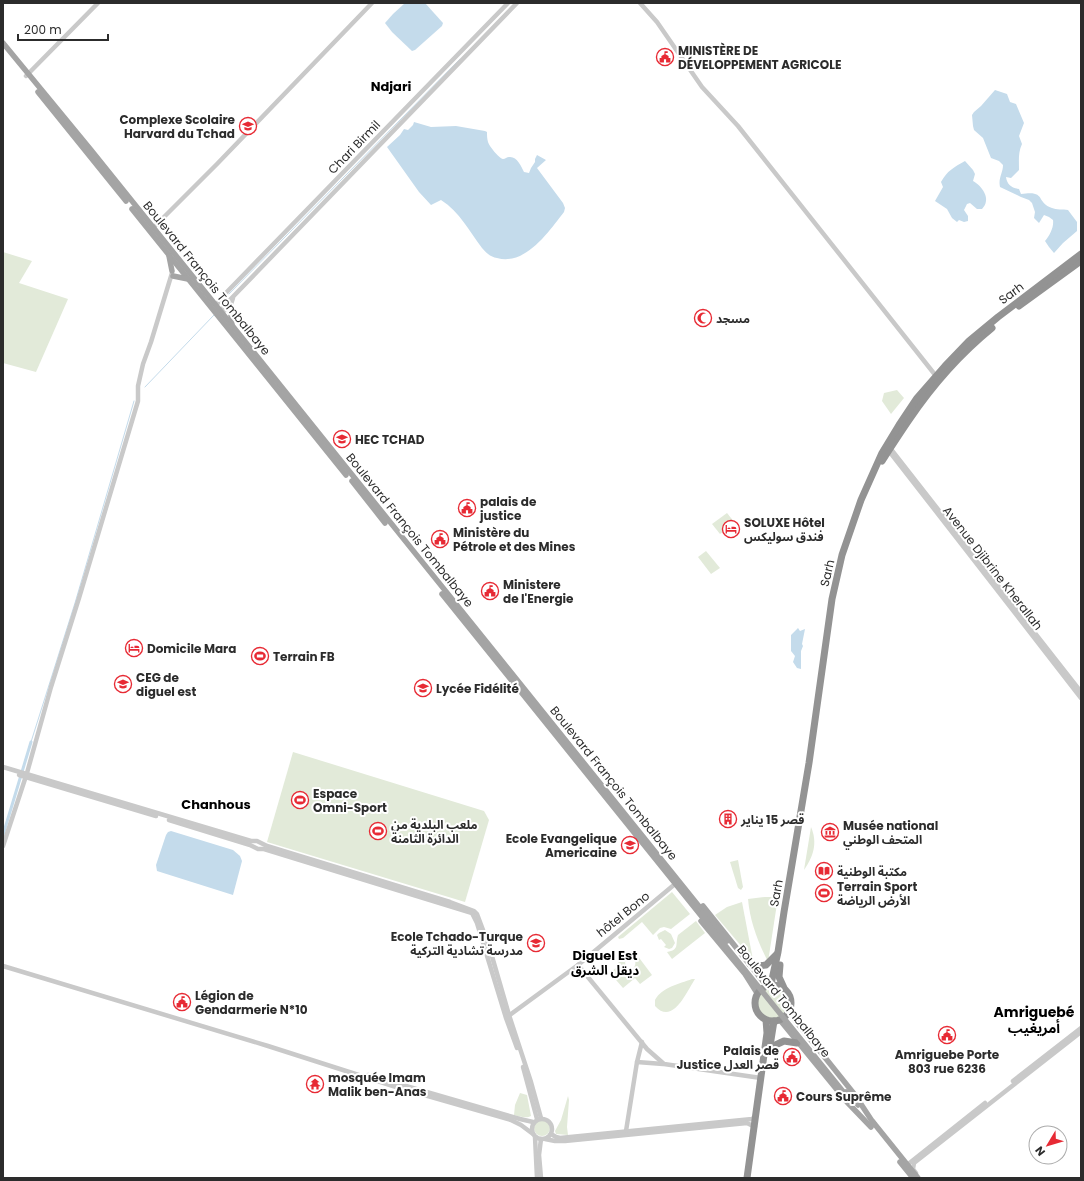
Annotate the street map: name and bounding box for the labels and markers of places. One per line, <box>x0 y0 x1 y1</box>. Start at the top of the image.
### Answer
place label: MINISTÈRE DE DÉVELOPPEMENT AGRICOLE <box>678 42 841 73</box>
public building icon: MINISTÈRE DE DÉVELOPPEMENT AGRICOLE <box>655 47 675 67</box>
place label: Complexe Scolaire Harvard du Tchad <box>119 111 236 142</box>
school or university icon: Complexe Scolaire Harvard du Tchad <box>238 116 258 136</box>
mosque icon: مسجد <box>693 308 713 328</box>
place label: مسجد <box>716 310 750 327</box>
school or university icon: HEC TCHAD <box>332 429 352 449</box>
place label: HEC TCHAD <box>355 431 425 448</box>
place label: palais de justice <box>479 493 537 524</box>
public building icon: palais de justice <box>457 498 477 518</box>
place label: SOLUXE Hôtel فندق سوليكس <box>744 514 825 545</box>
hotel icon: SOLUXE Hôtel فندق سوليكس <box>721 519 741 539</box>
place label: Ministère du Pétrole et des Mines <box>453 524 576 555</box>
public building icon: Ministère du Pétrole et des Mines <box>430 529 450 549</box>
place label: Ministere de l'Energie <box>503 576 574 607</box>
public building icon: Ministere de l'Energie <box>480 581 500 601</box>
hotel icon: Domicile Mara <box>124 638 144 658</box>
place label: Domicile Mara <box>147 640 236 657</box>
sports icon: Terrain FB <box>250 646 270 666</box>
place label: Terrain FB <box>273 648 335 665</box>
place label: CEG de diguel est <box>136 669 196 700</box>
school or university icon: CEG de diguel est <box>113 674 133 694</box>
school or university icon: Lycée Fidélité <box>413 678 433 698</box>
place label: Lycée Fidélité <box>436 680 519 697</box>
place label: Espace Omni-Sport <box>313 785 387 816</box>
sports icon: Espace Omni-Sport <box>290 790 310 810</box>
building icon: قصر 15 يناير <box>718 809 738 829</box>
place label: قصر 15 يناير <box>740 811 804 828</box>
place label: ملعب البلدية من الدائرة الثامنة <box>391 816 478 847</box>
place label: Musée national المتحف الوطني <box>843 817 938 849</box>
sports icon: ملعب البلدية من الدائرة الثامنة <box>368 821 388 841</box>
museum icon: Musée national المتحف الوطني <box>820 822 840 842</box>
place label: Ecole Evangelique Americaine <box>506 830 618 861</box>
school or university icon: Ecole Evangelique Americaine <box>620 835 640 855</box>
library icon: مكتبة الوطنية <box>814 861 834 881</box>
place label: مكتبة الوطنية <box>837 863 907 880</box>
place label: Terrain Sport الأرض الرياضة <box>837 878 917 909</box>
sports icon: Terrain Sport الأرض الرياضة <box>814 883 834 903</box>
place label: Ecole Tchado-Turque مدرسة تشادية التركية <box>391 928 524 959</box>
school or university icon: Ecole Tchado-Turque مدرسة تشادية التركية <box>526 933 546 953</box>
place label: Légion de Gendarmerie N*10 <box>195 987 308 1018</box>
public building icon: Légion de Gendarmerie N*10 <box>172 992 192 1012</box>
public building icon: Amriguebe Porte 803 rue 6236 <box>937 1025 957 1045</box>
place label: Palais de Justice قصر العدل <box>676 1042 780 1073</box>
place label: Amriguebe Porte 803 rue 6236 <box>895 1046 1000 1077</box>
public building icon: Palais de Justice قصر العدل <box>782 1047 802 1067</box>
place label: mosquée Imam Malik ben-Anas <box>328 1069 427 1100</box>
temple icon: mosquée Imam Malik ben-Anas <box>305 1074 325 1094</box>
public building icon: Cours Suprême <box>773 1086 793 1106</box>
place label: Cours Suprême <box>796 1088 892 1105</box>

